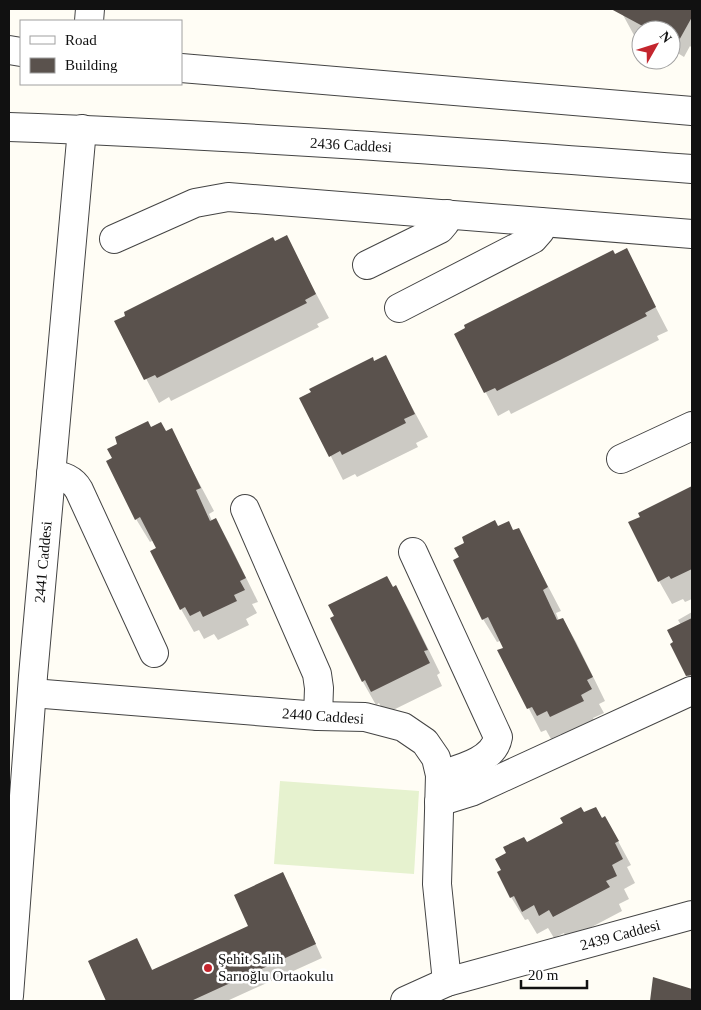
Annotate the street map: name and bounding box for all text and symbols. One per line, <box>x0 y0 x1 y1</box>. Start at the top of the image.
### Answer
legend <box>20 20 182 85</box>
north arrow <box>631 20 681 70</box>
text: N <box>657 28 675 46</box>
text: Road <box>65 32 97 48</box>
text: Building <box>65 57 118 73</box>
street label: 2436 Caddesi <box>310 135 392 155</box>
street label: 2441 Caddesi <box>31 520 55 604</box>
street label: 2440 Caddesi <box>282 705 364 727</box>
street label: 2439 Caddesi <box>578 917 662 953</box>
place label: Şehit Salih Sarıoğlu Ortaokulu <box>218 951 334 984</box>
scale bar <box>521 958 587 990</box>
marker: Şehit Salih Sarıoğlu Ortaokulu <box>202 962 214 974</box>
text: 20 m <box>528 967 559 983</box>

